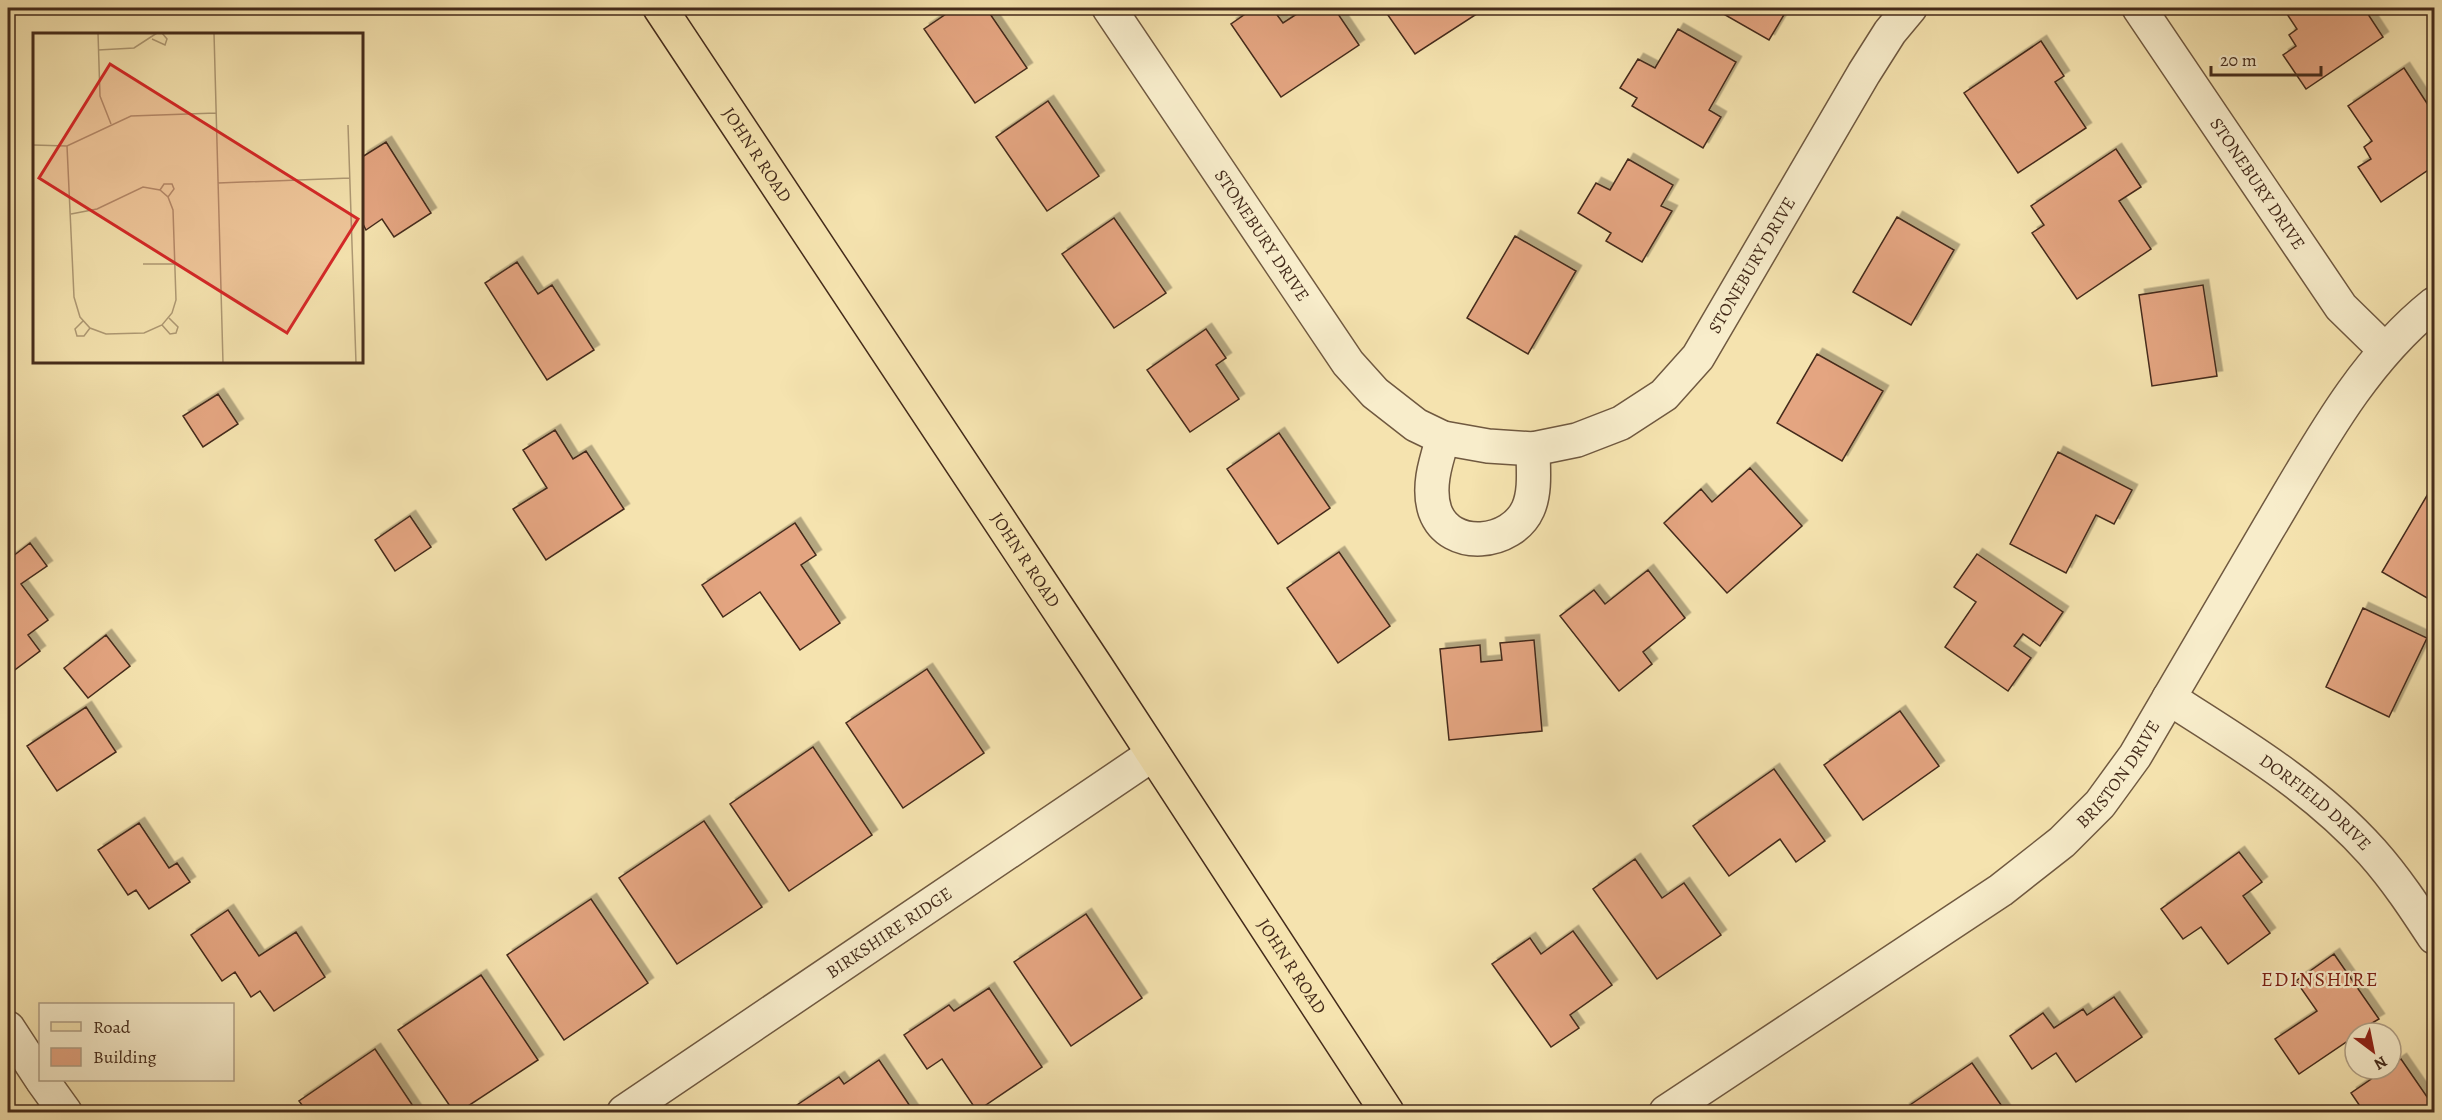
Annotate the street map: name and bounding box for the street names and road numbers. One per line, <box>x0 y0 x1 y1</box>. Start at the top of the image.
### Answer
street label: JOHN R ROAD <box>717 103 797 207</box>
street label: STONEBURY DRIVE <box>2205 113 2311 254</box>
street label: STONEBURY DRIVE <box>1209 165 1315 306</box>
street label: STONEBURY DRIVE <box>1702 192 1801 338</box>
street label: JOHN R ROAD <box>985 508 1066 612</box>
street label: BRISTON DRIVE <box>2071 716 2165 833</box>
street label: DORFIELD DRIVE <box>2255 748 2377 856</box>
street label: BIRKSHIRE RIDGE <box>821 881 957 984</box>
street label: JOHN R ROAD <box>1252 914 1332 1019</box>

